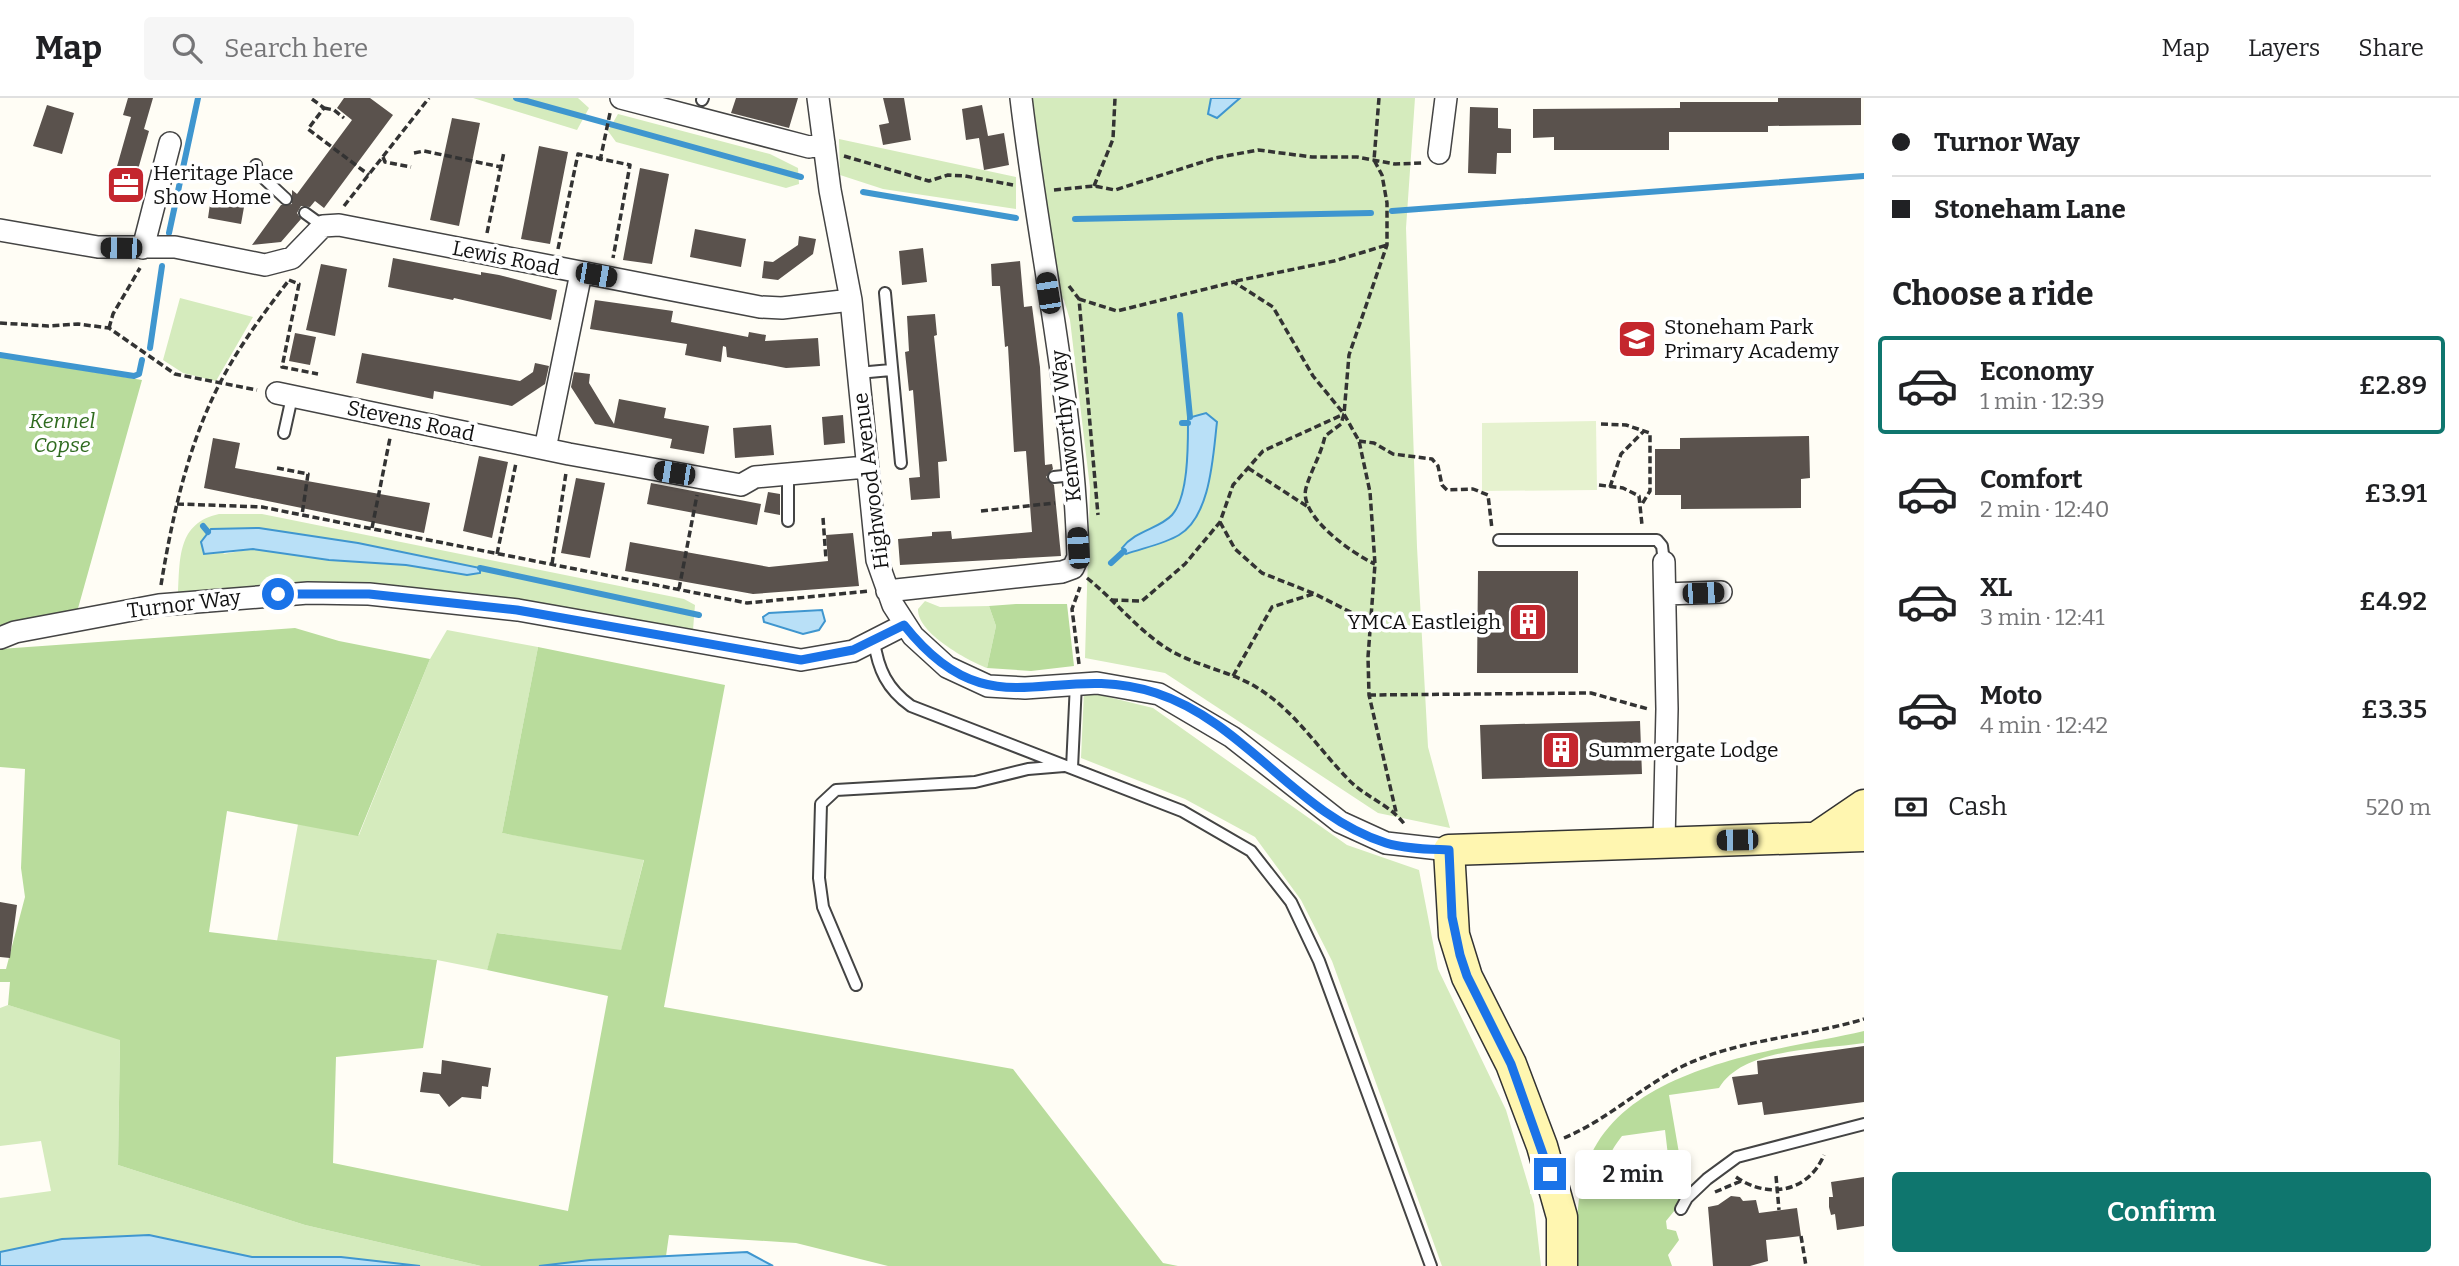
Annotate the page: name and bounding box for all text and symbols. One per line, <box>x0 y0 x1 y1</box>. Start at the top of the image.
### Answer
search box <box>144 17 634 80</box>
text: Map <box>35 28 102 68</box>
icon: search <box>168 29 206 67</box>
text: Search here <box>224 33 368 64</box>
text: Map <box>2162 34 2210 62</box>
text: Layers <box>2248 34 2320 62</box>
text: Share <box>2358 34 2424 62</box>
text: Turnor Way <box>1934 127 2080 158</box>
place label: Heritage Place Show Home <box>153 160 294 210</box>
office icon: Heritage Place Show Home <box>105 164 147 206</box>
text: Stoneham Lane <box>1934 194 2126 225</box>
street label: Lewis Road <box>450 235 562 281</box>
car <box>100 237 143 259</box>
car <box>574 261 619 289</box>
car <box>1035 271 1062 315</box>
text: Choose a ride <box>1892 275 2093 313</box>
place label: Stoneham Park Primary Academy <box>1664 314 1840 364</box>
school or university icon: Stoneham Park Primary Academy <box>1616 318 1658 360</box>
street label: Kenworthy Way <box>1045 348 1087 503</box>
icon: car <box>1896 354 1959 417</box>
text: Economy <box>1980 356 2094 387</box>
text: £2.89 <box>2359 370 2427 401</box>
text: 1 min · 12:39 <box>1980 387 2105 415</box>
street label: Highwood Avenue <box>847 391 895 571</box>
street label: Stevens Road <box>345 395 477 447</box>
park label: Kennel Copse <box>29 408 95 458</box>
car <box>652 459 697 487</box>
icon: car <box>1896 462 1959 525</box>
text: Comfort <box>1980 464 2083 495</box>
text: £3.91 <box>2364 478 2427 509</box>
text: 2 min · 12:40 <box>1980 495 2109 523</box>
car <box>1067 526 1090 570</box>
icon: car <box>1896 570 1959 633</box>
text: XL <box>1980 572 2012 603</box>
route start <box>262 578 294 610</box>
car <box>1682 582 1725 604</box>
street label: Turnor Way <box>126 584 243 624</box>
text: £4.92 <box>2359 586 2427 617</box>
building icon: YMCA Eastleigh <box>1507 601 1549 643</box>
text: 3 min · 12:41 <box>1980 603 2105 631</box>
place label: YMCA Eastleigh <box>1348 609 1501 635</box>
icon: car <box>1896 678 1959 741</box>
text: Moto <box>1980 680 2042 711</box>
text: £3.35 <box>2361 694 2427 725</box>
text: 4 min · 12:42 <box>1980 711 2108 739</box>
building icon: Summergate Lodge <box>1540 729 1582 771</box>
place label: Summergate Lodge <box>1588 737 1778 763</box>
icon: cash <box>1892 788 1930 826</box>
text: Cash <box>1948 791 2007 822</box>
text: 520 m <box>2365 793 2431 821</box>
car <box>1716 829 1759 851</box>
callout: 2 min <box>1574 1150 1690 1198</box>
route end <box>1534 1158 1566 1190</box>
text: 2 min <box>1603 1160 1663 1188</box>
button: Confirm <box>1892 1172 2431 1252</box>

